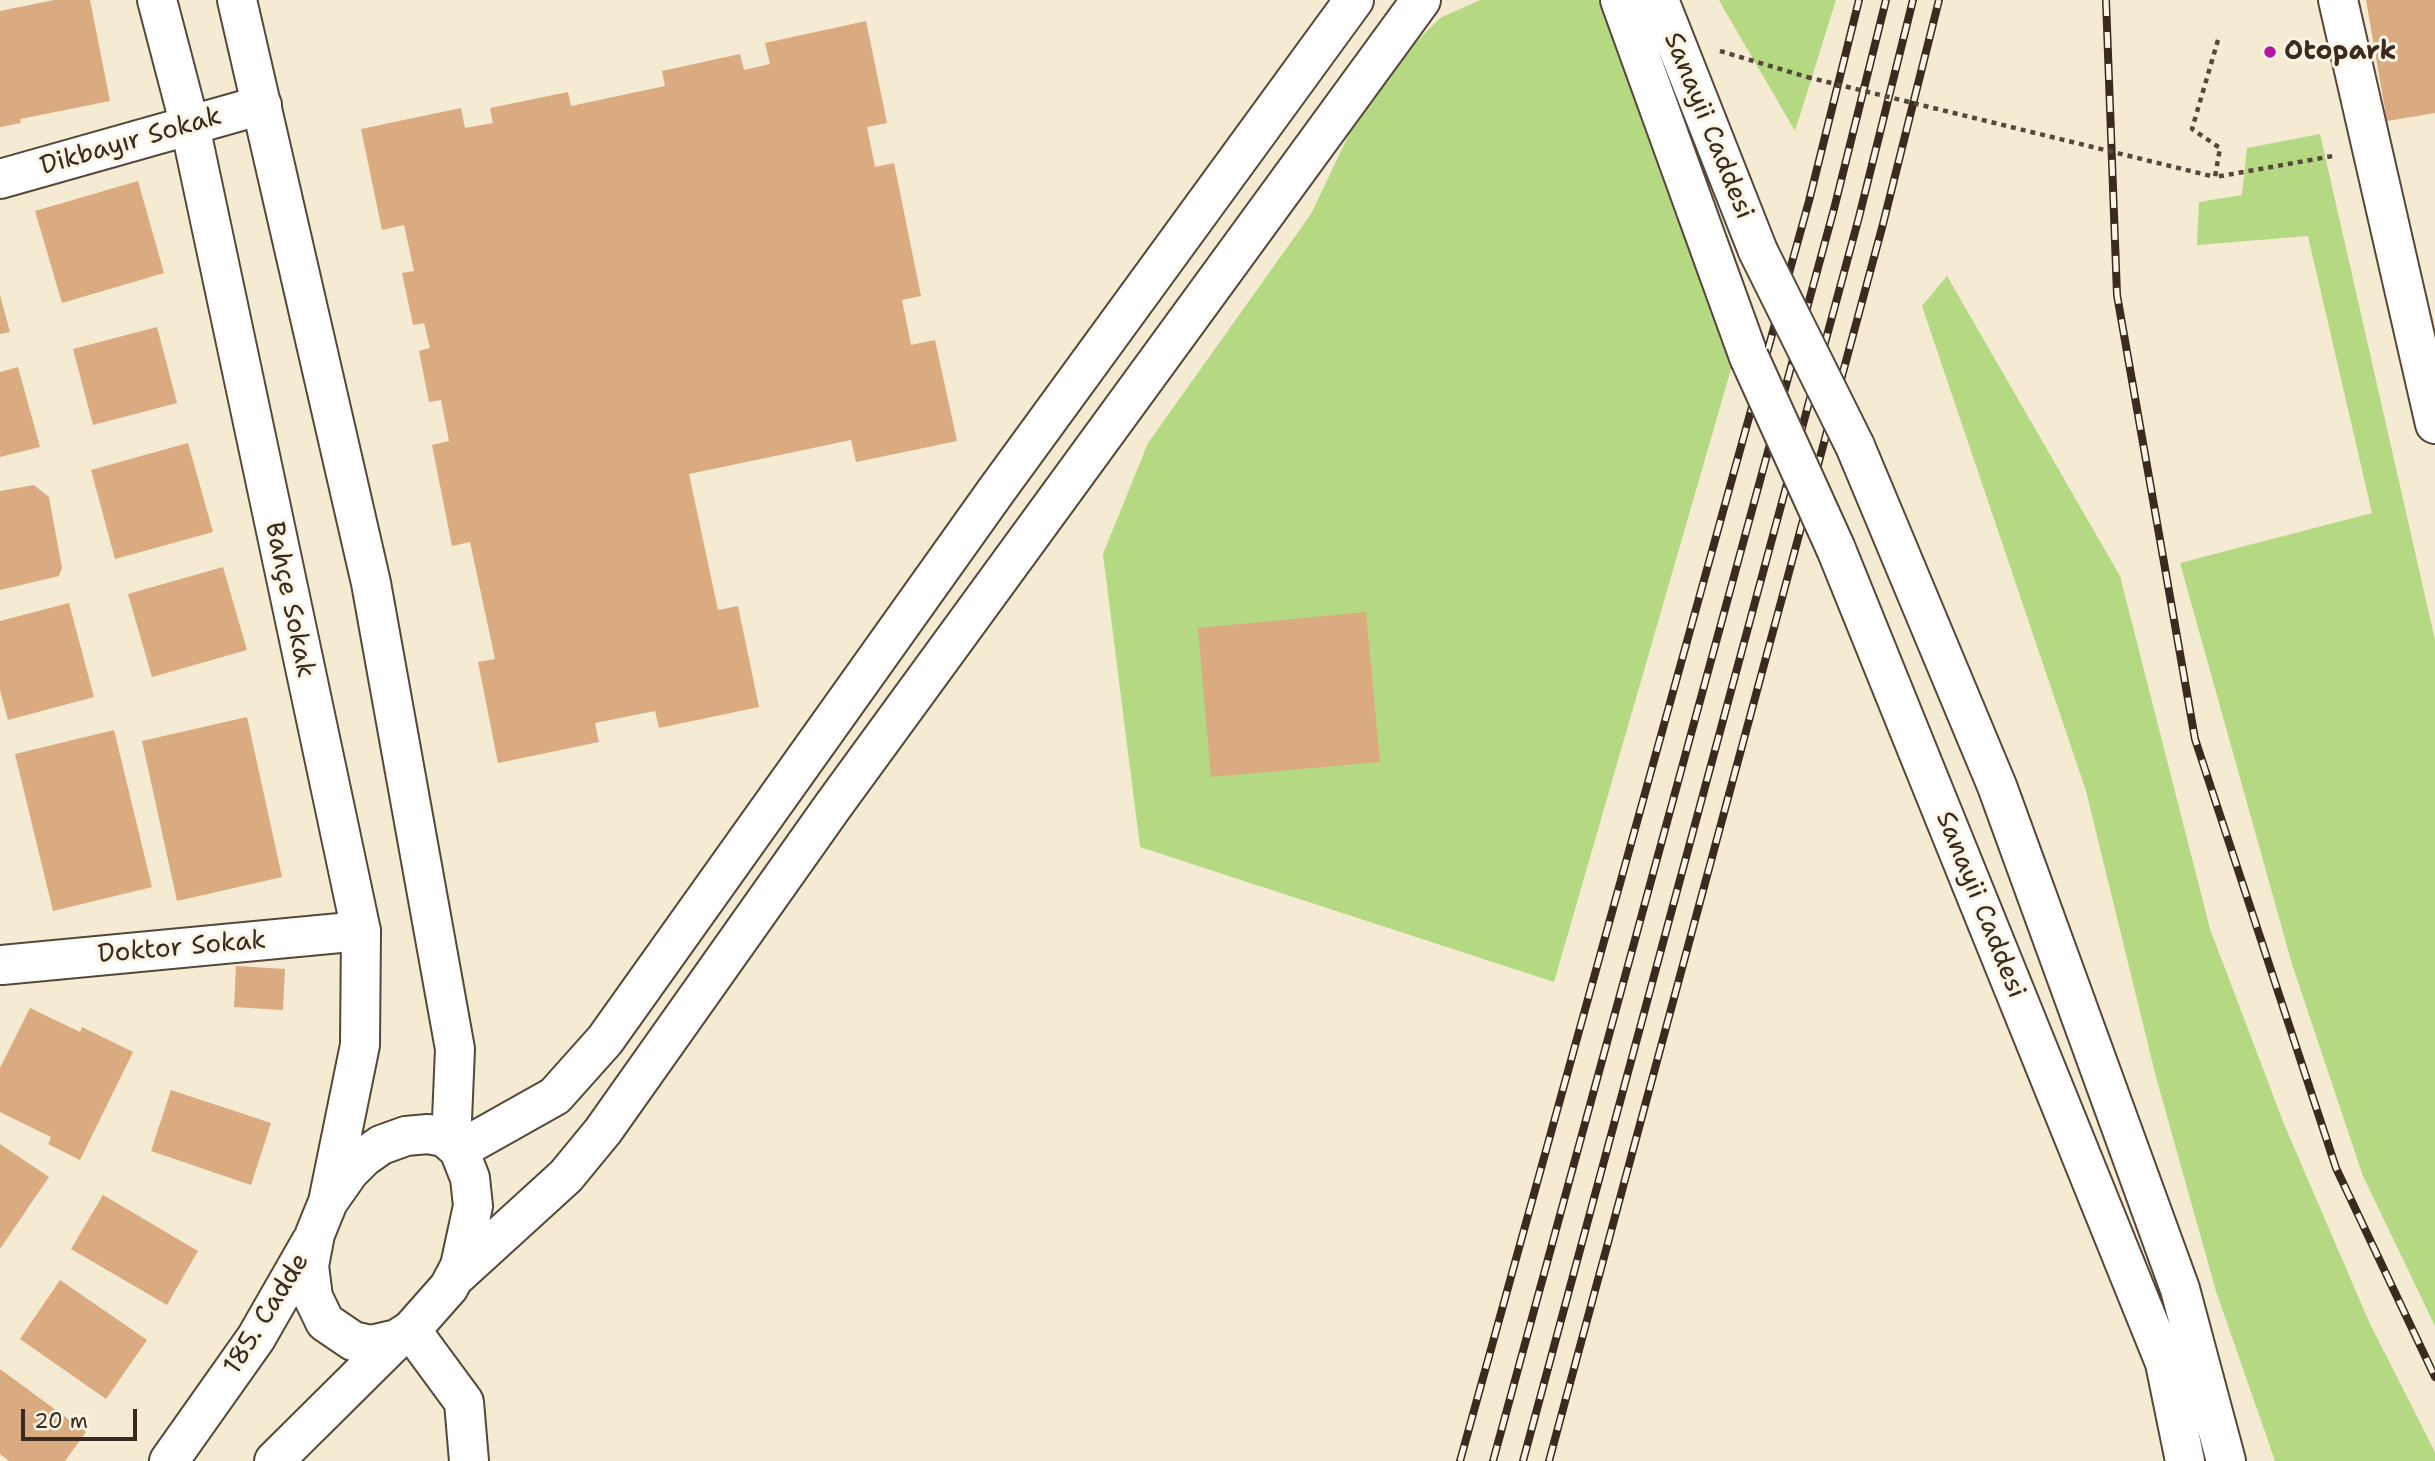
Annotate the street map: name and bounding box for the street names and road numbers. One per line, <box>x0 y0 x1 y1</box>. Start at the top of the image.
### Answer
street label: Sanayii Caddesi <box>1656 28 1760 224</box>
street label: Dikbayır Sokak <box>37 101 225 183</box>
street label: Bahçe Sokak <box>257 519 321 681</box>
street label: Sanayii Caddesi <box>1928 807 2032 1003</box>
street label: Doktor Sokak <box>97 925 267 971</box>
street label: 185. Cadde <box>217 1248 317 1380</box>

